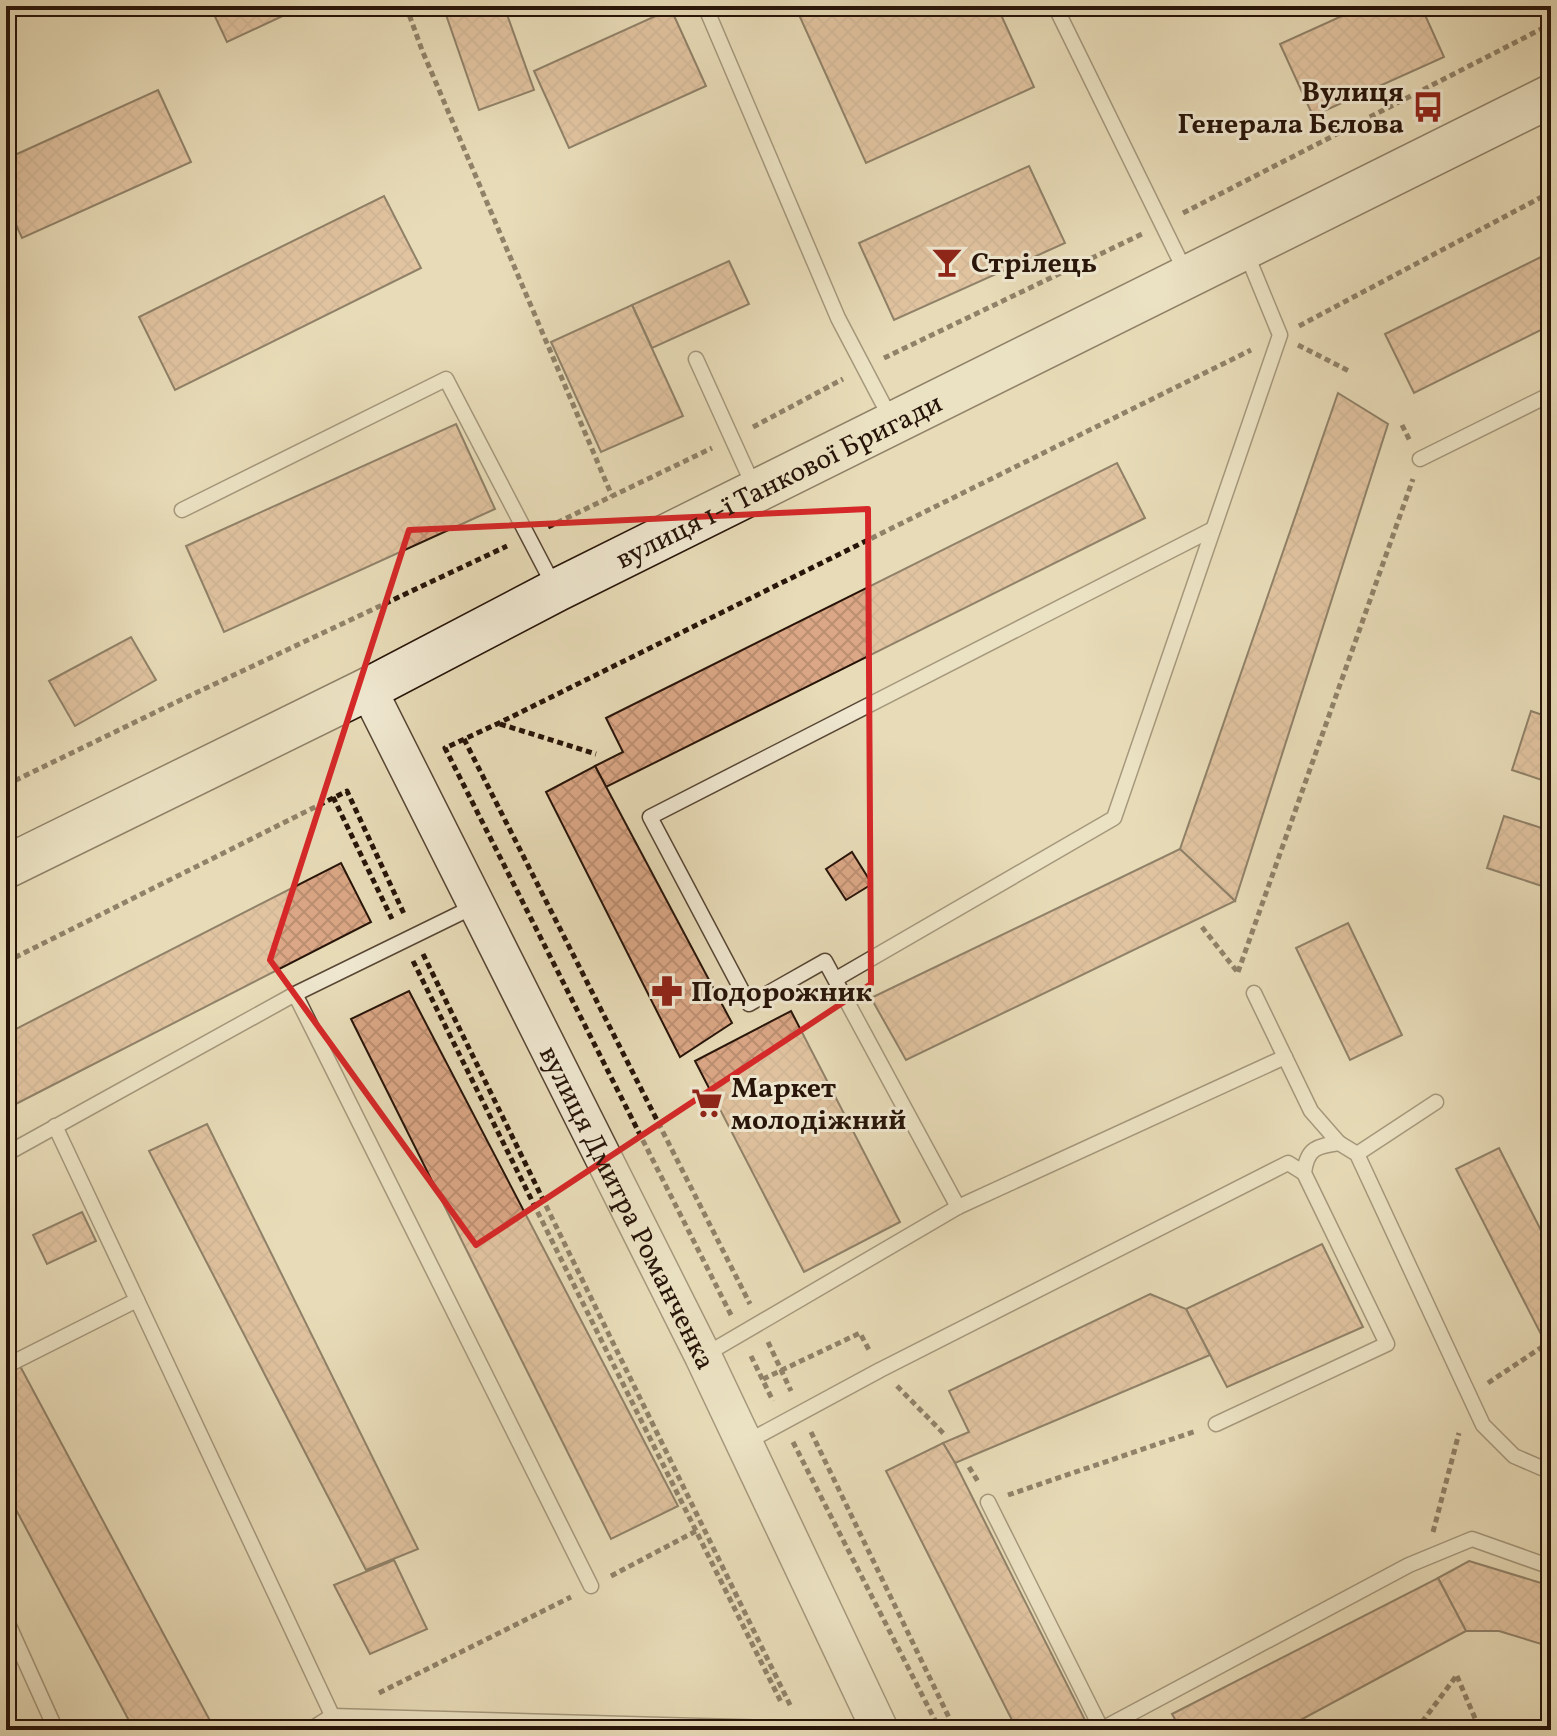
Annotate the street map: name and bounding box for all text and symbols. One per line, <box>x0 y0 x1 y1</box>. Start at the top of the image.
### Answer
place label: Вулиця Генерала Бєлова <box>1177 74 1404 145</box>
bus stop icon: Вулиця Генерала Бєлова <box>1411 90 1445 124</box>
bar icon: Стрілець <box>930 245 964 279</box>
place label: Стрілець <box>971 245 1097 284</box>
street label: вулиця 1-ї Танкової Бригади <box>610 385 949 580</box>
pharmacy icon: Подорожник <box>650 974 684 1008</box>
place label: Подорожник <box>691 974 873 1013</box>
street label: вулиця Дмитра Романченка <box>528 1040 724 1377</box>
place label: Маркет молодіжний <box>731 1070 906 1141</box>
supermarket icon: Маркет молодіжний <box>690 1086 724 1120</box>

